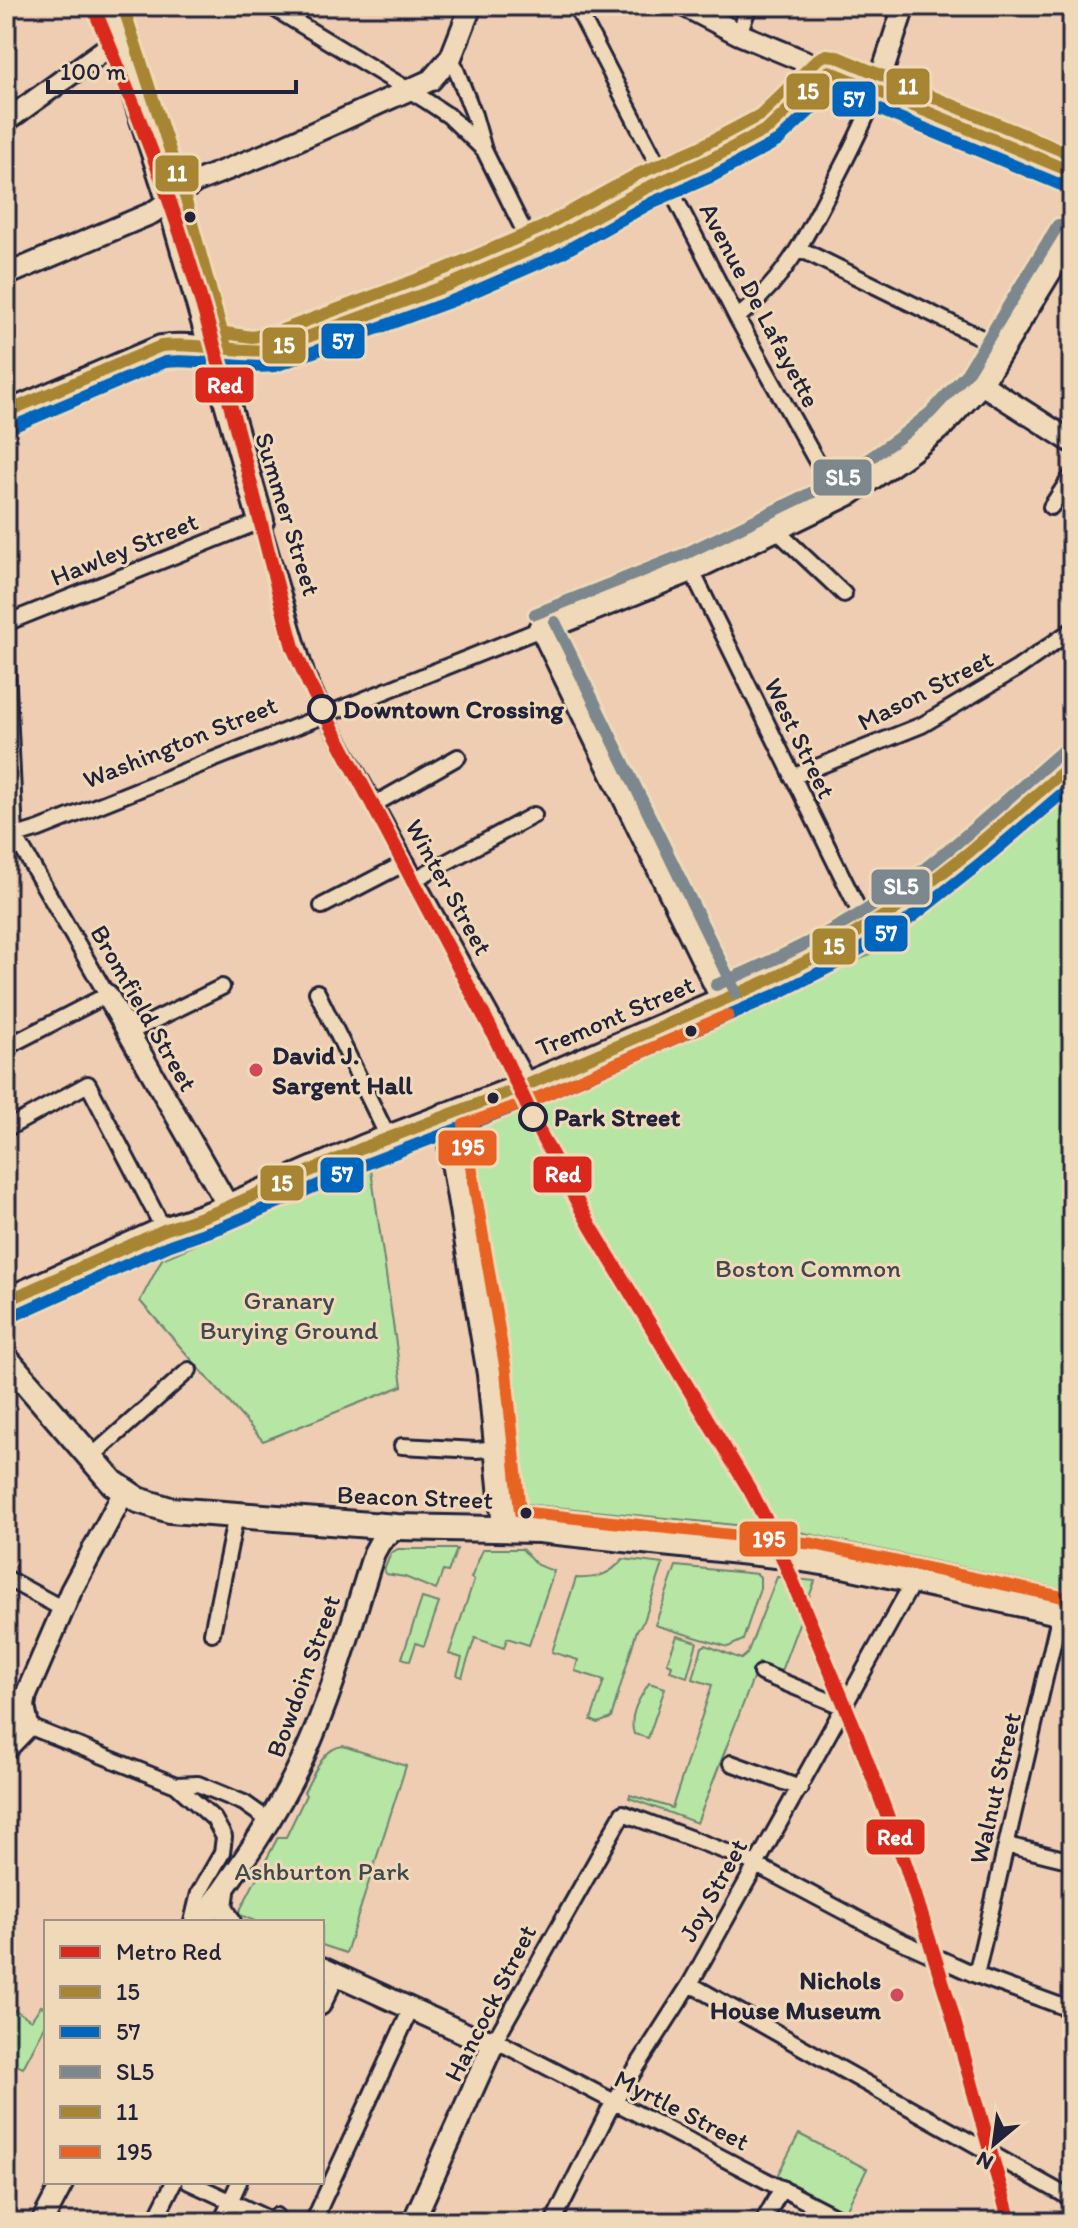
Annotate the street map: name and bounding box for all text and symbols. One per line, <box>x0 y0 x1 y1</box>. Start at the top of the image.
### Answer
scale bar <box>48 44 296 94</box>
text: 100 m <box>60 57 126 86</box>
line badge: 11 <box>885 67 931 106</box>
line badge: 15 <box>785 72 831 111</box>
text: 11 <box>898 73 919 100</box>
text: 15 <box>797 78 819 105</box>
line badge: 57 <box>831 80 877 118</box>
text: 57 <box>843 86 865 113</box>
line badge: 11 <box>154 154 200 193</box>
text: 11 <box>167 160 188 187</box>
street label: Avenue De Lafayette <box>693 197 827 413</box>
unlabelled marker <box>182 209 198 225</box>
line badge: 57 <box>320 322 366 360</box>
line badge: 15 <box>261 326 307 365</box>
text: 57 <box>332 328 354 355</box>
text: 15 <box>273 332 295 359</box>
line badge: Red <box>194 366 255 404</box>
text: Red <box>207 372 244 399</box>
street label: Summer Street <box>248 428 328 600</box>
line badge: SL5 <box>812 458 873 497</box>
text: SL5 <box>825 464 861 491</box>
street label: Hawley Street <box>46 505 203 593</box>
street label: Mason Street <box>852 642 998 738</box>
street label: West Street <box>757 673 843 804</box>
street label: Washington Street <box>78 688 282 796</box>
place label: Downtown Crossing <box>343 693 564 725</box>
marker: Downtown Crossing <box>308 695 336 723</box>
street label: Winter Street <box>398 813 500 961</box>
line badge: SL5 <box>870 868 931 906</box>
text: SL5 <box>883 873 919 900</box>
line badge: 57 <box>863 914 909 953</box>
street label: Bromfield Street <box>83 919 205 1097</box>
text: 57 <box>875 920 897 947</box>
line badge: 15 <box>811 927 857 966</box>
text: 15 <box>823 933 845 960</box>
street label: Tremont Street <box>531 968 699 1064</box>
unlabelled marker <box>683 1023 699 1039</box>
place label: David J. Sargent Hall <box>272 1039 413 1101</box>
marker: David J. Sargent Hall <box>247 1061 265 1079</box>
unlabelled marker <box>485 1090 501 1106</box>
place label: Park Street <box>554 1101 680 1133</box>
marker: Park Street <box>519 1103 547 1131</box>
line badge: 195 <box>437 1129 498 1167</box>
text: 195 <box>451 1134 485 1161</box>
line badge: Red <box>532 1155 593 1194</box>
line badge: 57 <box>319 1156 365 1194</box>
text: 57 <box>331 1161 353 1188</box>
text: Red <box>545 1161 582 1188</box>
line badge: 15 <box>259 1164 305 1202</box>
text: 15 <box>271 1170 293 1197</box>
park label: Boston Common <box>715 1252 901 1284</box>
park label: Granary Burying Ground <box>200 1284 379 1346</box>
street label: Beacon Street <box>336 1478 494 1516</box>
unlabelled marker <box>518 1505 534 1521</box>
line badge: 195 <box>738 1520 799 1558</box>
text: 195 <box>752 1526 786 1553</box>
street label: Bowdoin Street <box>259 1590 347 1762</box>
street label: Walnut Street <box>962 1709 1028 1867</box>
line badge: Red <box>865 1818 926 1856</box>
text: Red <box>877 1824 914 1851</box>
street label: Joy Street <box>672 1833 754 1947</box>
park label: Ashburton Park <box>234 1855 410 1887</box>
street label: Hancock Street <box>437 1919 543 2087</box>
legend <box>44 1920 324 2184</box>
text: Metro Red <box>116 1937 221 1966</box>
place label: Nichols House Museum <box>710 1964 881 2026</box>
text: 15 <box>116 1977 140 2006</box>
marker: Nichols House Museum <box>888 1986 906 2004</box>
text: 57 <box>116 2017 141 2046</box>
text: SL5 <box>116 2057 154 2086</box>
street label: Myrtle Street <box>609 2062 755 2158</box>
text: 11 <box>116 2097 138 2126</box>
north arrow <box>954 2104 1034 2184</box>
text: 195 <box>116 2137 152 2166</box>
text: N <box>972 2146 998 2176</box>

